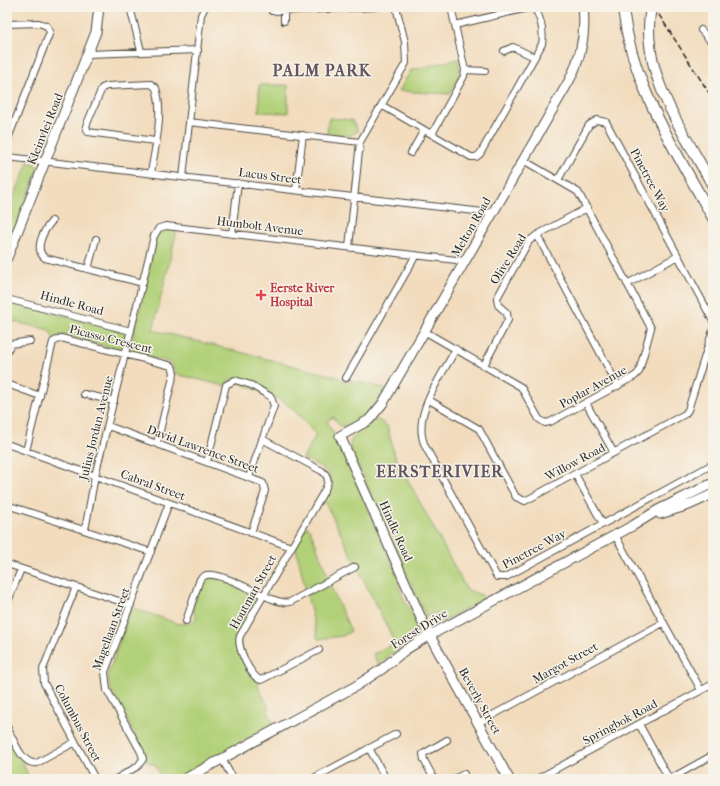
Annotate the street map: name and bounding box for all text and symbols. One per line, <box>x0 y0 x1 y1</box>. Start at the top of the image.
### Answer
district label: PALM PARK <box>273 61 372 80</box>
street label: Kleinvlei Road <box>24 91 66 167</box>
street label: Pinetree Way <box>627 146 673 215</box>
street label: Lacus Street <box>238 165 303 187</box>
street label: Melton Road <box>448 194 494 259</box>
street label: Humbolt Avenue <box>216 214 304 238</box>
street label: Olive Road <box>487 231 529 287</box>
place label: Eerste River Hospital <box>270 281 335 310</box>
street label: Hindle Road <box>39 288 106 318</box>
marker: Eerste River Hospital <box>255 289 267 301</box>
street label: Picasso Crescent <box>68 322 155 356</box>
street label: Poplar Avenue <box>557 363 629 411</box>
street label: Julius Jordan Avenue <box>76 374 116 483</box>
street label: David Lawrence Street <box>145 422 261 476</box>
street label: Willow Road <box>542 440 608 484</box>
district label: EERSTERIVIER <box>376 462 504 481</box>
street label: Cabral Street <box>119 467 188 503</box>
street label: Hindle Road <box>376 498 416 564</box>
street label: Pinetree Way <box>500 526 569 572</box>
street label: Houtman Street <box>227 552 280 632</box>
street label: Magellaan Street <box>89 585 133 673</box>
street label: Forest Drive <box>388 606 450 652</box>
street label: Margot Street <box>530 639 601 687</box>
street label: Beverly Street <box>456 665 504 737</box>
street label: Columbus Street <box>52 682 105 765</box>
street label: Springbok Road <box>580 696 660 748</box>

